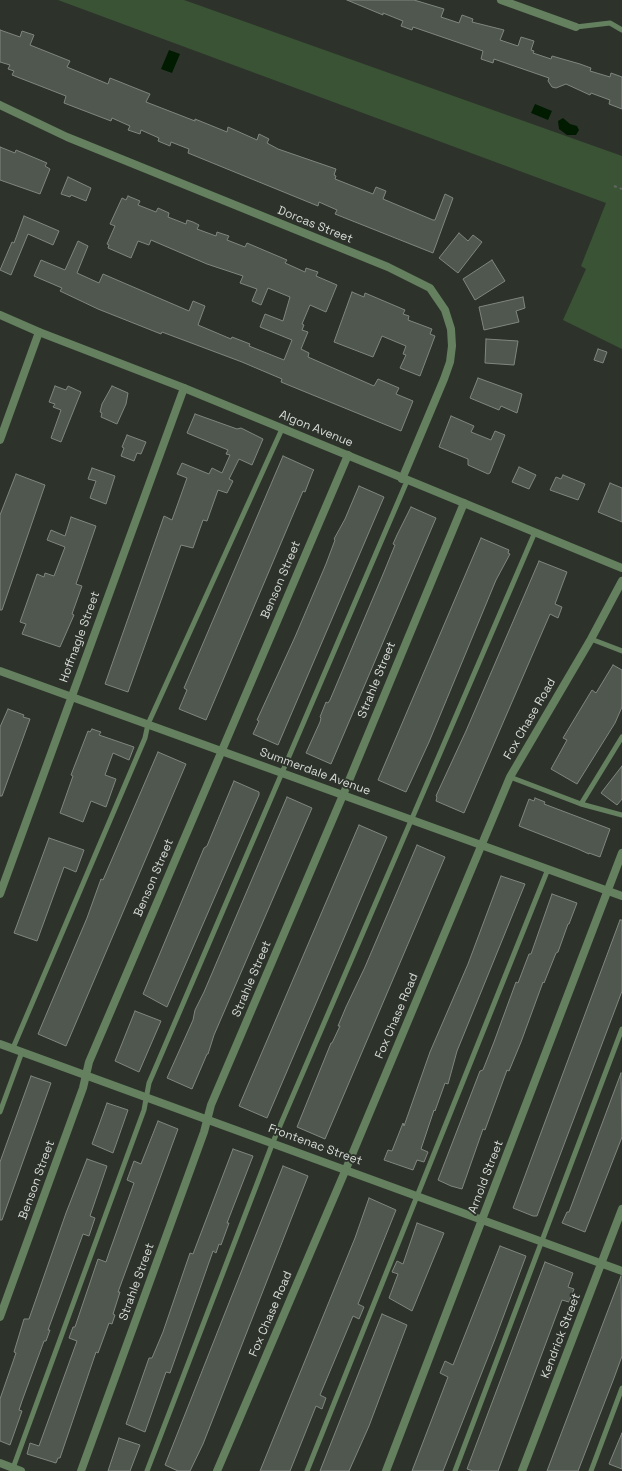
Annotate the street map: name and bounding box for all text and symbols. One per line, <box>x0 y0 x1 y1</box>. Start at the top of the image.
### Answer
street label: Dorcas Street <box>275 203 355 247</box>
street label: Algon Avenue <box>277 408 355 450</box>
street label: Benson Street <box>258 539 304 621</box>
street label: Hoffnagle Street <box>57 590 103 684</box>
street label: Strahle Street <box>355 640 399 720</box>
street label: Fox Chase Road <box>501 676 559 762</box>
street label: Summerdale Avenue <box>258 745 372 799</box>
street label: Benson Street <box>131 837 177 919</box>
street label: Strahle Street <box>229 939 275 1019</box>
street label: Fox Chase Road <box>372 971 422 1061</box>
street label: Frontenac Street <box>266 1121 364 1169</box>
street label: Benson Street <box>16 1138 58 1222</box>
street label: Arnold Street <box>465 1138 507 1216</box>
street label: Strahle Street <box>116 1241 158 1323</box>
street label: Fox Chase Road <box>246 1269 296 1359</box>
street label: Kendrick Street <box>538 1291 584 1381</box>

